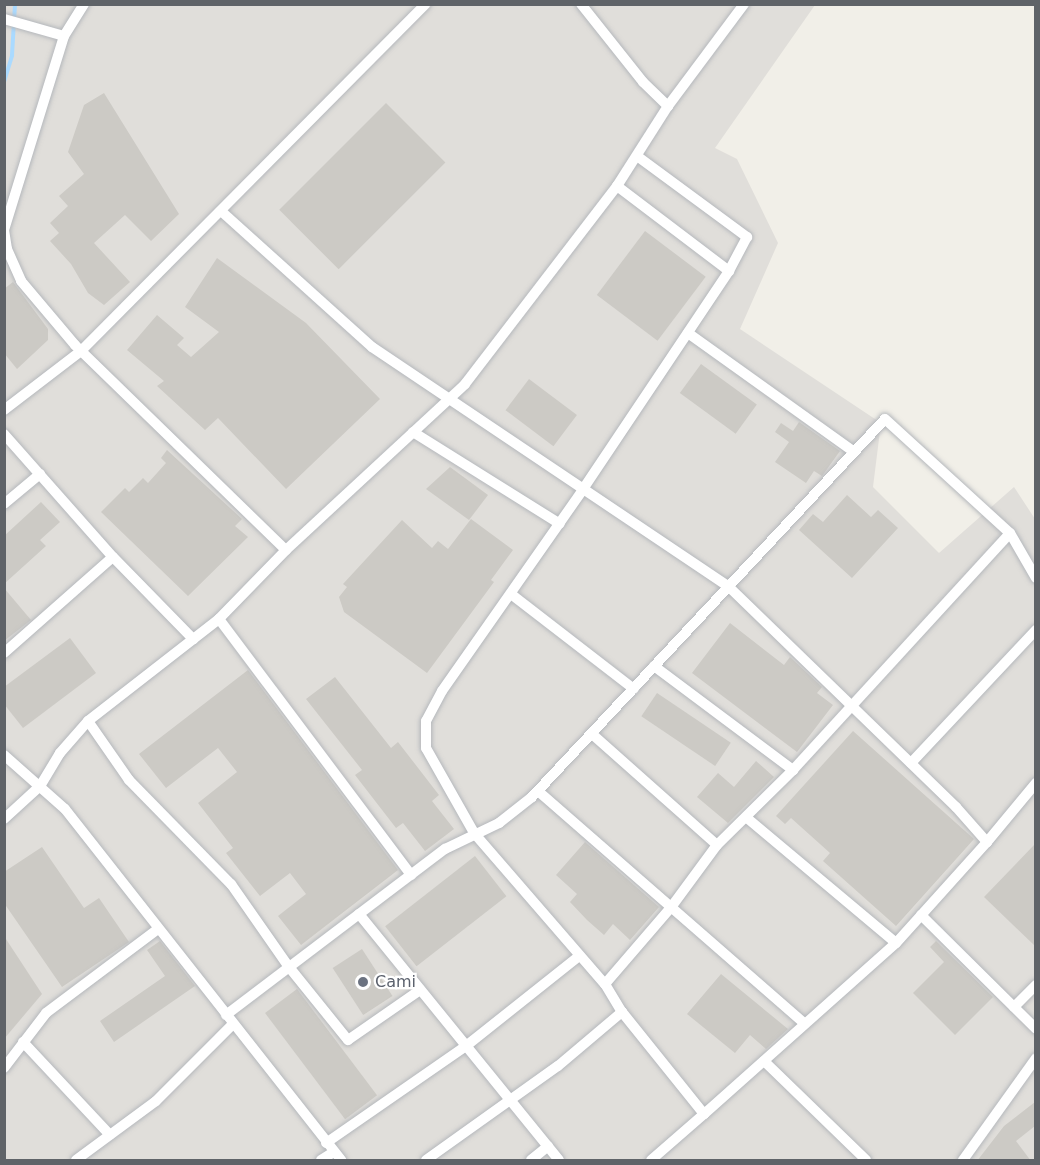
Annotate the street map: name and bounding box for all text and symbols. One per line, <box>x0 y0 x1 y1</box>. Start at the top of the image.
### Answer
place label: Cami <box>375 972 416 992</box>
marker: Cami <box>356 975 370 989</box>

